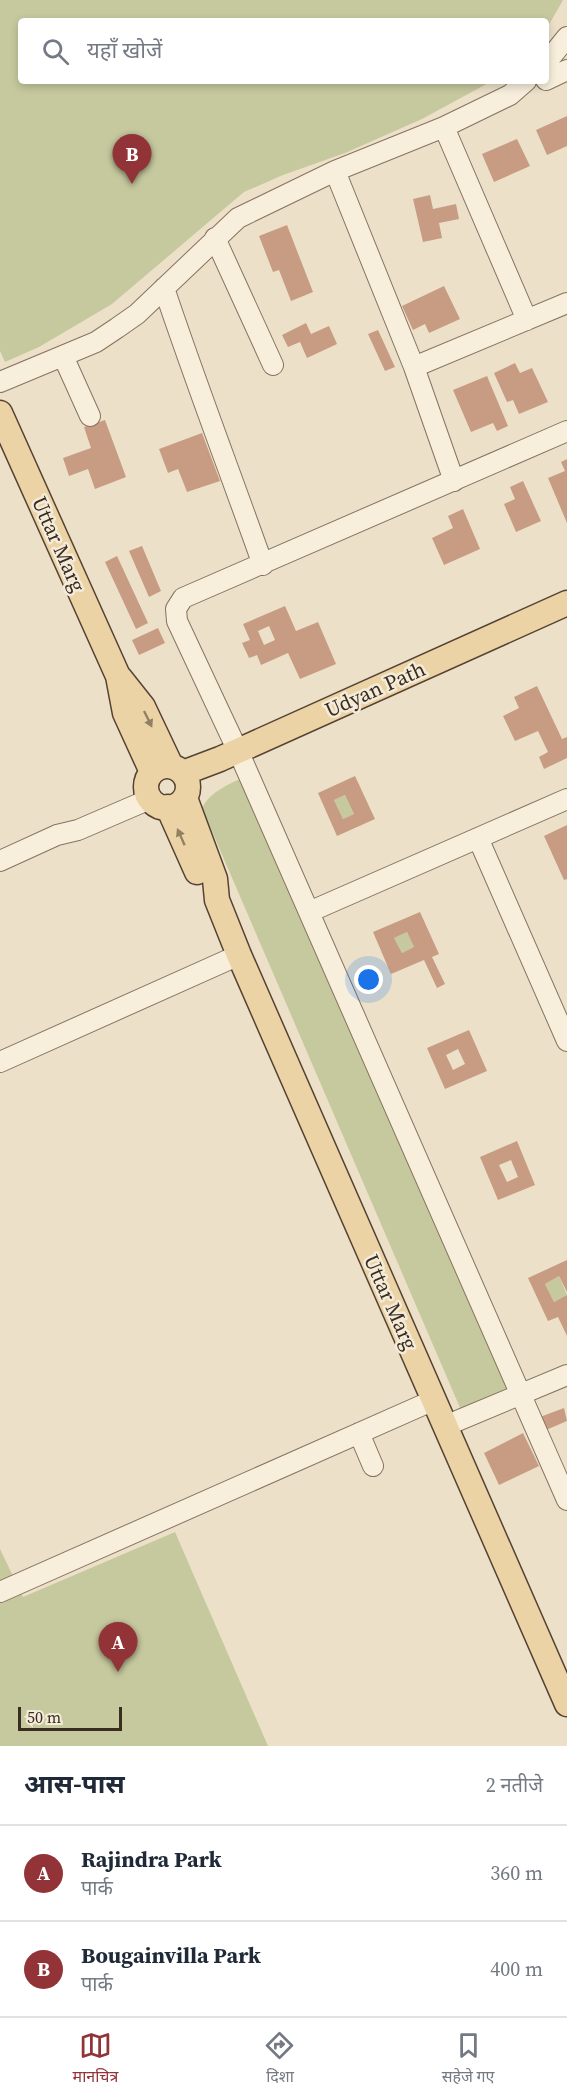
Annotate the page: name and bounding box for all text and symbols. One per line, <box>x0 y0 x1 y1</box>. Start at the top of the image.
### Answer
search box <box>18 18 549 84</box>
icon: search <box>39 35 72 68</box>
text: यहाँ खोजें <box>87 35 162 65</box>
pin: B <box>112 134 152 184</box>
street label: Uttar Marg <box>25 492 93 596</box>
street label: Udyan Path <box>320 654 430 724</box>
one-way arrow <box>144 710 153 727</box>
one-way arrow <box>176 827 186 845</box>
your location <box>354 965 383 994</box>
street label: Uttar Marg <box>357 1250 425 1354</box>
pin: A <box>98 1622 138 1672</box>
scale bar <box>18 1704 122 1732</box>
text: 50 m <box>27 1706 61 1728</box>
text: आस-पास <box>24 1766 125 1802</box>
text: 2 नतीजे <box>486 1771 543 1799</box>
text: Rajindra Park <box>81 1844 222 1874</box>
text: A <box>37 1859 50 1887</box>
text: 360 m <box>490 1859 543 1887</box>
text: पार्क <box>81 1874 113 1902</box>
text: Bougainvilla Park <box>81 1940 261 1970</box>
text: B <box>37 1955 50 1983</box>
text: 400 m <box>490 1955 543 1983</box>
text: पार्क <box>81 1970 113 1998</box>
tab: मानचित्र <box>73 2029 118 2089</box>
tab: दिशा <box>263 2029 296 2089</box>
tab: सहेजे गए <box>442 2029 494 2089</box>

